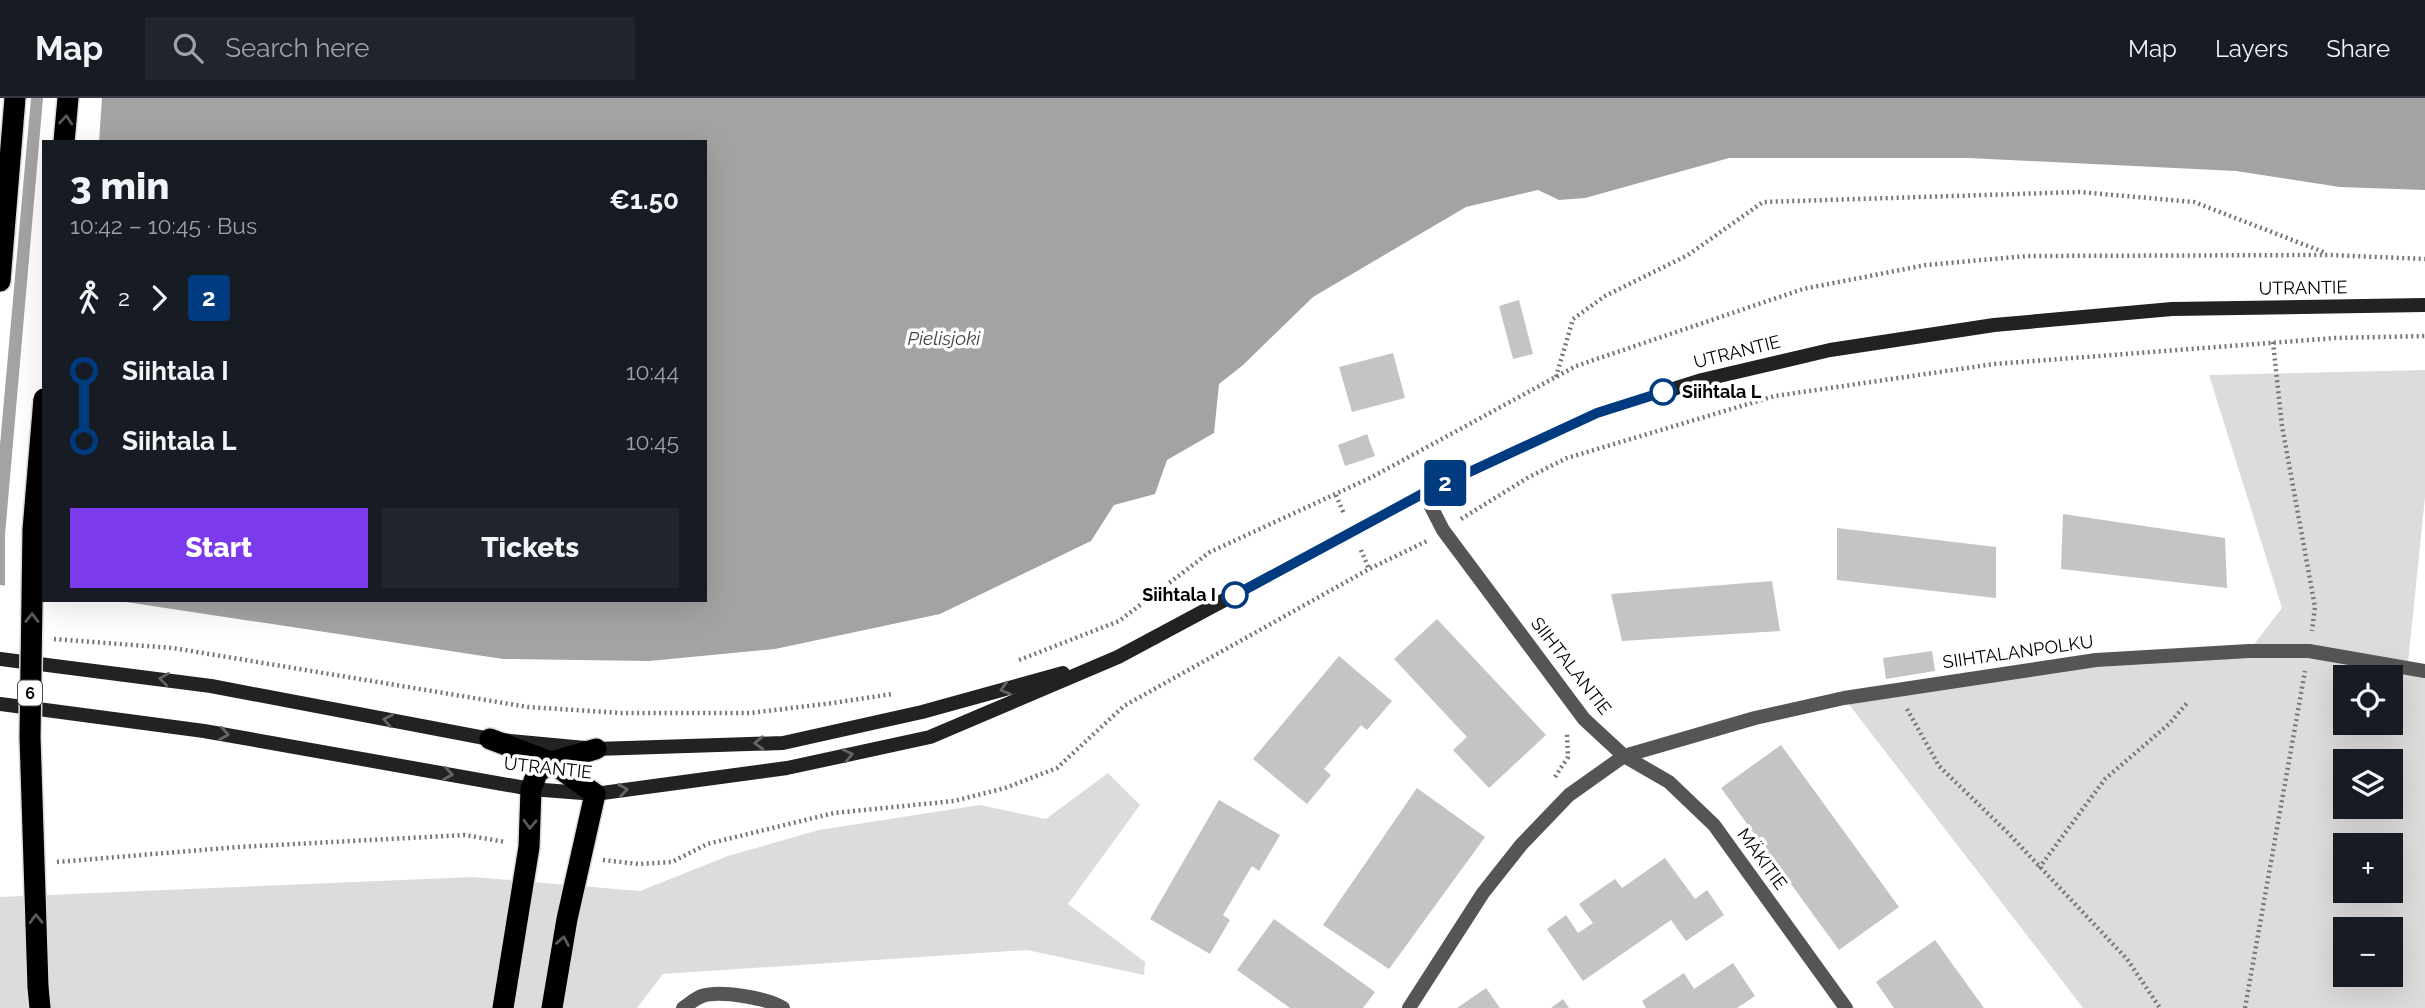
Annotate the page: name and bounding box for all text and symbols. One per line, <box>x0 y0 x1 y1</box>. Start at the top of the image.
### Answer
search box <box>145 17 635 80</box>
text: Map <box>35 29 103 68</box>
icon: search <box>169 29 207 67</box>
text: Search here <box>225 33 370 63</box>
text: Map <box>2128 34 2177 63</box>
text: Layers <box>2215 34 2288 63</box>
text: Share <box>2326 34 2390 63</box>
one-way arrow <box>58 114 73 125</box>
text: 3 min <box>70 163 170 208</box>
text: €1.50 <box>609 185 679 215</box>
text: 10:42 – 10:45 · Bus <box>70 212 257 239</box>
street label: UTRANTIE <box>2258 276 2348 299</box>
icon: walk <box>70 279 108 317</box>
icon: forward <box>140 279 178 317</box>
text: 2 <box>202 283 216 312</box>
text: 2 <box>118 284 130 311</box>
water label: Pielisjoki <box>908 327 981 349</box>
street label: UTRANTIE <box>1691 331 1782 372</box>
text: Siihtala I <box>122 356 229 386</box>
text: 10:44 <box>626 358 679 385</box>
marker: Siihtala L <box>1650 379 1676 405</box>
place label: Siihtala L <box>1682 381 1762 402</box>
text: Siihtala L <box>122 426 236 456</box>
text: 10:45 <box>626 428 679 455</box>
line badge: 2 <box>1422 460 1468 506</box>
text: 2 <box>1438 468 1452 497</box>
button: Start <box>70 508 368 588</box>
button: Tickets <box>382 508 679 588</box>
marker: Siihtala I <box>1222 582 1248 608</box>
place label: Siihtala I <box>1142 584 1216 605</box>
one-way arrow <box>24 612 40 623</box>
street label: SIIHTALANTIE <box>1527 613 1616 719</box>
street label: SIIHTALANPOLKU <box>1941 631 2095 672</box>
map controls <box>2333 665 2403 987</box>
button: locate <box>2333 665 2403 735</box>
one-way arrow <box>158 672 170 687</box>
road number: 6 <box>18 680 42 706</box>
one-way arrow <box>999 681 1011 695</box>
one-way arrow <box>382 713 394 728</box>
one-way arrow <box>218 726 229 741</box>
one-way arrow <box>753 736 764 751</box>
one-way arrow <box>842 749 854 763</box>
button: layers <box>2333 749 2403 819</box>
street label: UTRANTIE <box>503 752 593 783</box>
one-way arrow <box>442 766 454 781</box>
one-way arrow <box>617 783 629 798</box>
one-way arrow <box>522 820 538 830</box>
street label: MÄKITIE <box>1733 824 1792 893</box>
button: + <box>2333 833 2403 903</box>
one-way arrow <box>28 913 43 924</box>
button: − <box>2333 917 2403 987</box>
one-way arrow <box>555 935 570 947</box>

